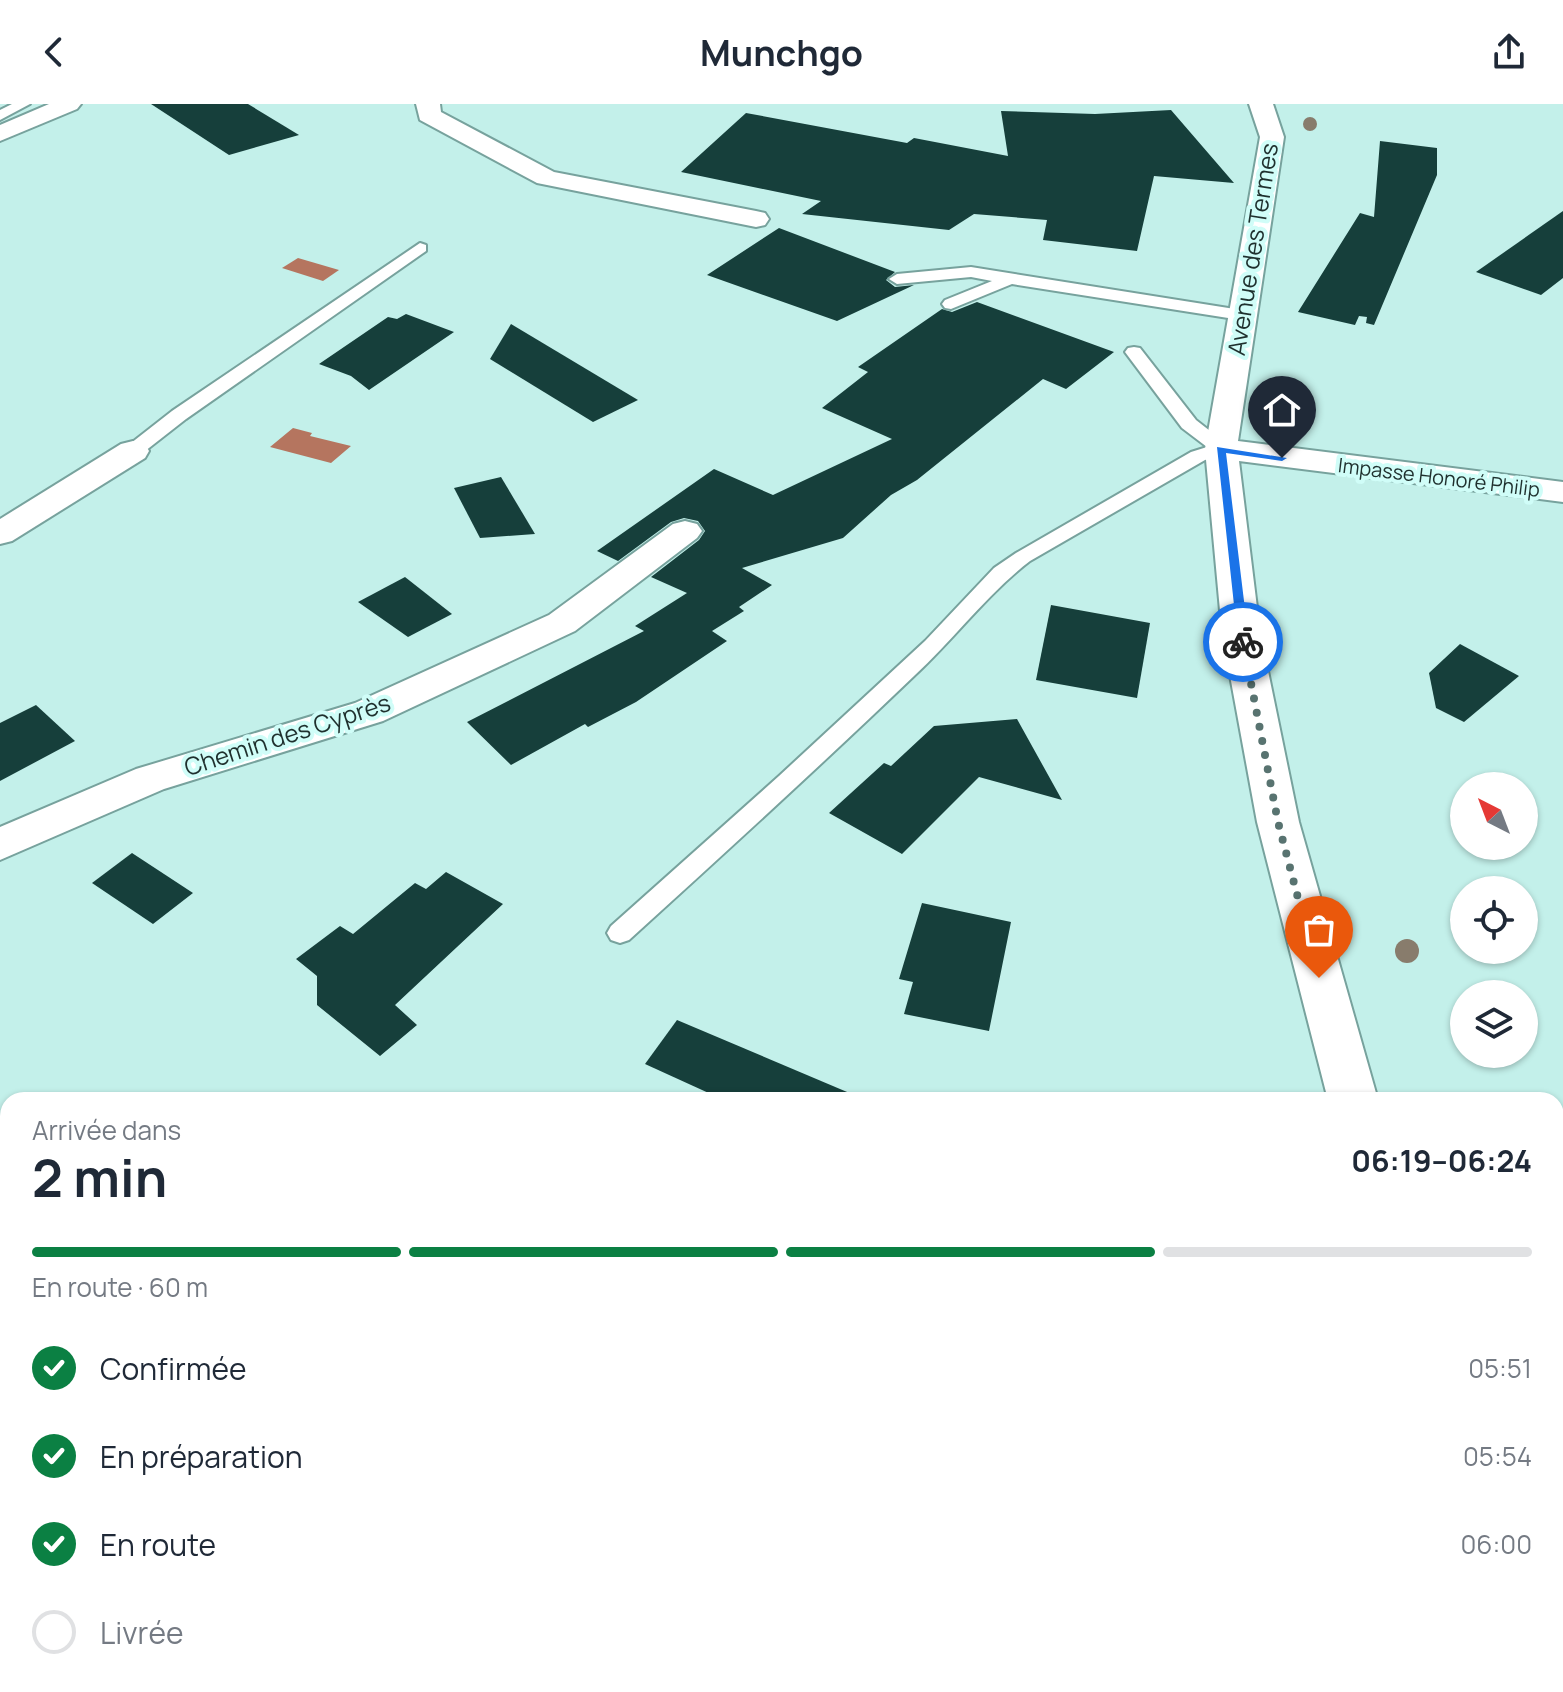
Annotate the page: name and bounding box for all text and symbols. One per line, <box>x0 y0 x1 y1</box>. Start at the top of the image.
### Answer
text: Munchgo <box>700 28 863 77</box>
icon: back <box>32 30 76 74</box>
icon: share <box>1487 30 1531 74</box>
street label: Avenue des Termes <box>1219 140 1285 358</box>
pin <box>1248 376 1316 458</box>
icon: home <box>1260 388 1304 432</box>
street label: Impasse Honoré Philip <box>1337 451 1542 503</box>
courier <box>1203 602 1283 682</box>
icon: bike <box>1221 620 1265 664</box>
street label: Chemin des Cyprès <box>180 685 394 783</box>
north arrow <box>1450 772 1538 860</box>
map controls <box>1450 772 1538 1068</box>
button: locate <box>1450 876 1538 964</box>
pin <box>1285 896 1353 978</box>
icon: bag <box>1297 908 1341 952</box>
button: layers <box>1450 980 1538 1068</box>
text: Arrivée dans <box>32 1112 181 1148</box>
text: 06:19–06:24 <box>1351 1140 1532 1181</box>
text: 2 min <box>32 1142 167 1213</box>
text: En route · 60 m <box>32 1269 208 1305</box>
icon: check <box>32 1346 76 1390</box>
text: Confirmée <box>100 1348 246 1389</box>
text: 05:51 <box>1468 1350 1532 1386</box>
icon: check <box>32 1434 76 1478</box>
text: En préparation <box>100 1436 302 1477</box>
text: 05:54 <box>1463 1438 1532 1474</box>
icon: check <box>32 1522 76 1566</box>
text: En route <box>100 1524 216 1565</box>
text: 06:00 <box>1461 1526 1532 1562</box>
text: Livrée <box>100 1612 183 1653</box>

